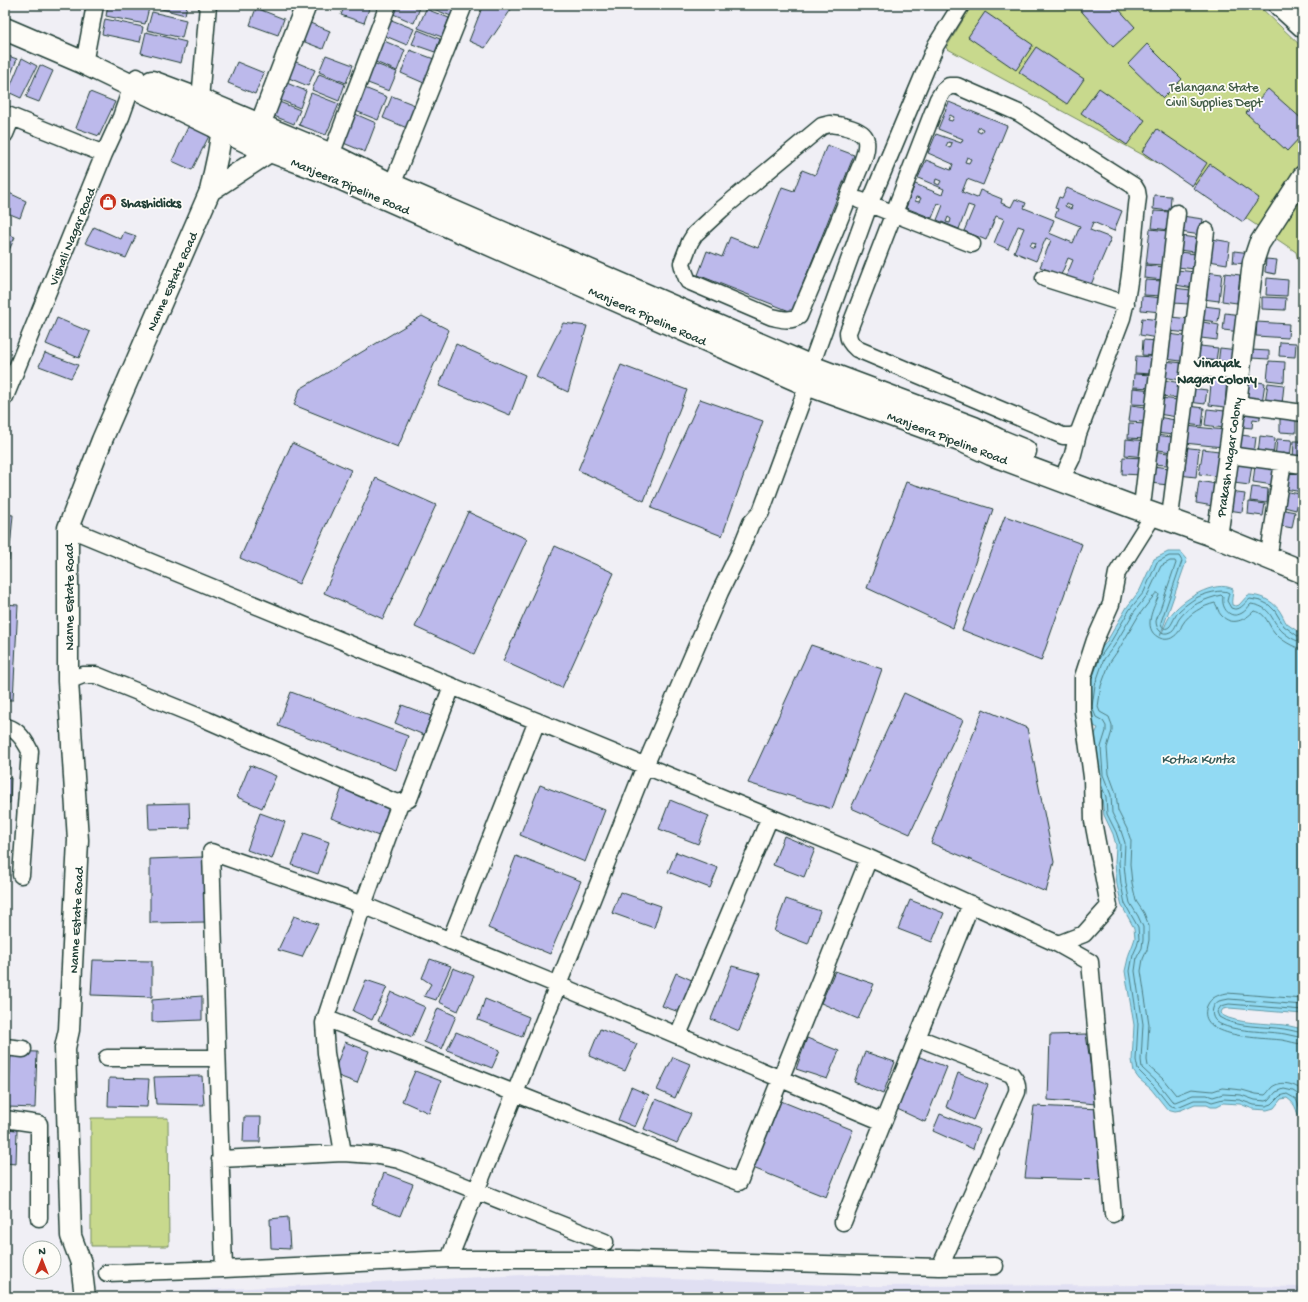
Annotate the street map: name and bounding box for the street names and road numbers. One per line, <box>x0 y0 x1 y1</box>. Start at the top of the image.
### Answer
street label: Manjeera Pipeline Road <box>288 155 413 220</box>
street label: Vishali Nagar Road <box>46 185 100 289</box>
street label: Nanne Estate Road <box>145 229 202 334</box>
street label: Manjeera Pipeline Road <box>586 284 710 351</box>
street label: Prakash Nagar Colony <box>1215 396 1246 519</box>
street label: Manjeera Pipeline Road <box>885 409 1011 470</box>
street label: Nanne Estate Road <box>63 542 78 650</box>
street label: Nanne Estate Road <box>67 865 88 974</box>

